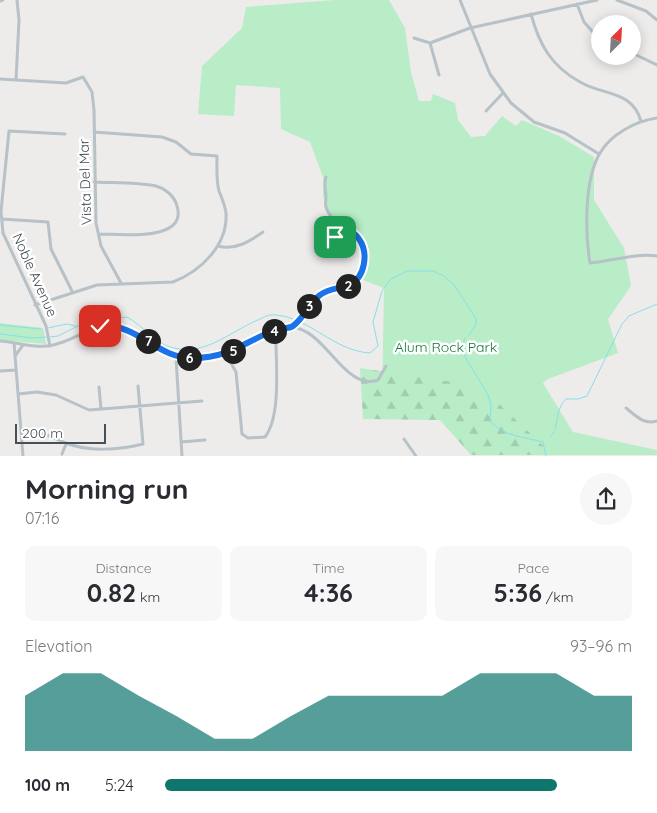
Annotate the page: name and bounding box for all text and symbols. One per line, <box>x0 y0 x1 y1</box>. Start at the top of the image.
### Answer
north arrow <box>591 15 641 65</box>
map controls <box>591 15 641 65</box>
street label: Vista Del Mar <box>74 138 96 226</box>
pin <box>314 216 356 258</box>
icon: arrive <box>321 223 349 251</box>
street label: Noble Avenue <box>9 230 62 320</box>
pin: 2 <box>336 274 360 298</box>
text: 2 <box>345 277 352 295</box>
pin: 3 <box>296 294 322 318</box>
text: 3 <box>306 297 313 315</box>
pin <box>79 305 121 347</box>
icon: check <box>86 312 114 340</box>
pin: 4 <box>262 318 286 344</box>
text: 4 <box>270 322 279 340</box>
pin: 7 <box>136 328 160 354</box>
text: 7 <box>145 332 152 350</box>
pin: 5 <box>220 338 246 364</box>
park label: Alum Rock Park <box>395 338 497 356</box>
text: 5 <box>229 342 238 360</box>
pin: 6 <box>176 346 202 370</box>
text: 6 <box>186 349 193 367</box>
scale bar <box>15 420 106 444</box>
text: 200 m <box>22 424 63 442</box>
text: Morning run <box>25 471 189 506</box>
button: share <box>580 473 632 525</box>
text: 07:16 <box>25 508 59 528</box>
text: Distance <box>95 559 152 577</box>
text: Time <box>312 559 345 577</box>
text: Pace <box>518 559 549 577</box>
text: 0.82 <box>87 577 136 608</box>
text: 4:36 <box>304 577 353 608</box>
text: 5:36 <box>494 577 542 608</box>
text: km <box>136 588 160 606</box>
text: /km <box>542 588 573 606</box>
text: Elevation <box>25 636 92 656</box>
text: 93–96 m <box>570 636 632 656</box>
text: 100 m <box>25 775 70 795</box>
text: 5:24 <box>105 775 134 795</box>

